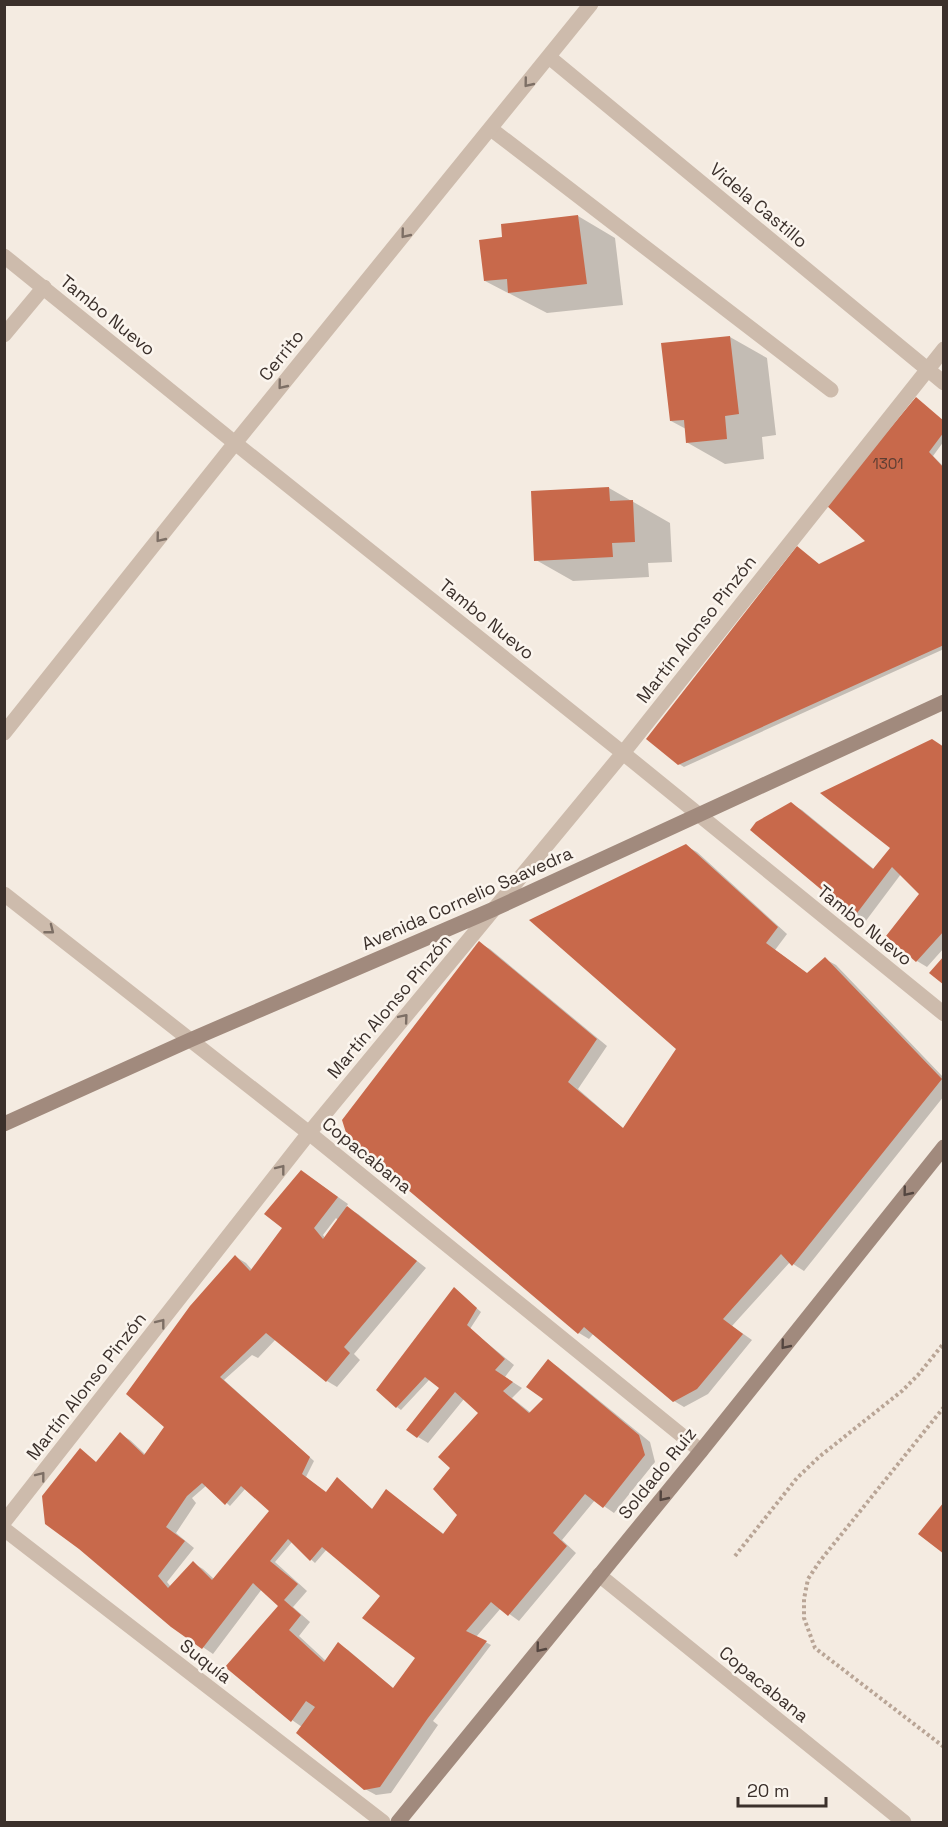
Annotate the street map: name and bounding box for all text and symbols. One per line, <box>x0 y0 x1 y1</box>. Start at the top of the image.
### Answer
one-way arrow <box>524 76 535 87</box>
street label: Videla Castillo <box>705 157 813 253</box>
one-way arrow <box>401 227 412 238</box>
street label: Tambo Nuevo <box>56 270 160 360</box>
street label: Cerrito <box>253 325 309 385</box>
one-way arrow <box>278 379 289 390</box>
house number: 1301 <box>872 454 904 473</box>
one-way arrow <box>156 531 167 542</box>
street label: Martín Alonso Pinzón <box>631 550 761 708</box>
street label: Tambo Nuevo <box>435 574 539 664</box>
street label: Avenida Cornelio Saavedra <box>358 841 576 955</box>
street label: Tambo Nuevo <box>813 880 917 970</box>
one-way arrow <box>44 923 55 934</box>
street label: Martín Alonso Pinzón <box>322 929 456 1083</box>
one-way arrow <box>397 1014 408 1025</box>
street label: Copacabana <box>317 1112 417 1198</box>
one-way arrow <box>274 1165 285 1176</box>
one-way arrow <box>903 1186 914 1197</box>
street label: Martín Alonso Pinzón <box>21 1307 151 1465</box>
one-way arrow <box>153 1318 164 1329</box>
one-way arrow <box>782 1338 793 1349</box>
street label: Soldado Ruiz <box>613 1422 701 1524</box>
one-way arrow <box>33 1472 44 1483</box>
one-way arrow <box>660 1490 671 1501</box>
street label: Suquía <box>176 1634 236 1688</box>
one-way arrow <box>536 1641 547 1652</box>
street label: Copacabana <box>714 1641 814 1727</box>
scale bar <box>738 1770 826 1808</box>
text: 20 m <box>747 1779 790 1802</box>

